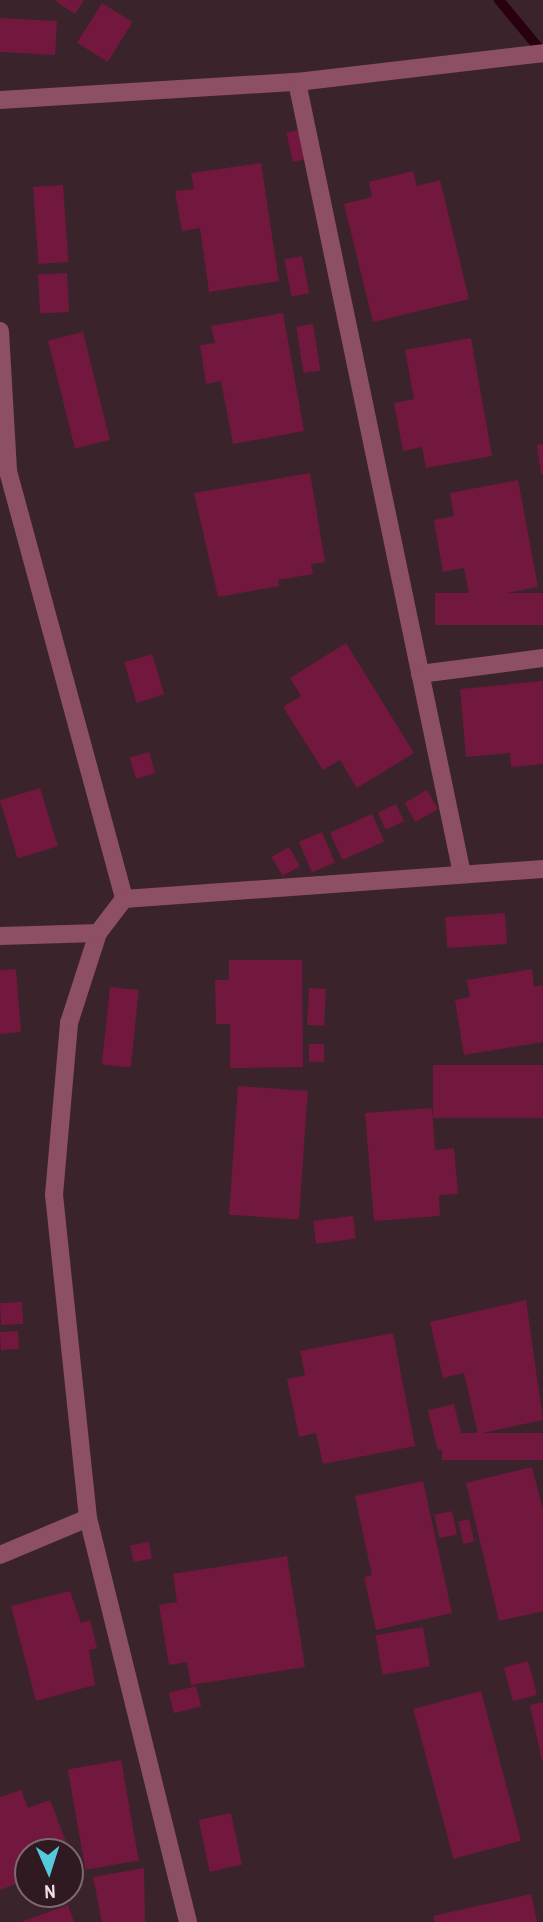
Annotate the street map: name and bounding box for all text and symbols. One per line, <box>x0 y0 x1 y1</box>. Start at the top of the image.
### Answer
north arrow <box>14 1838 84 1908</box>
text: N <box>44 1879 56 1905</box>

